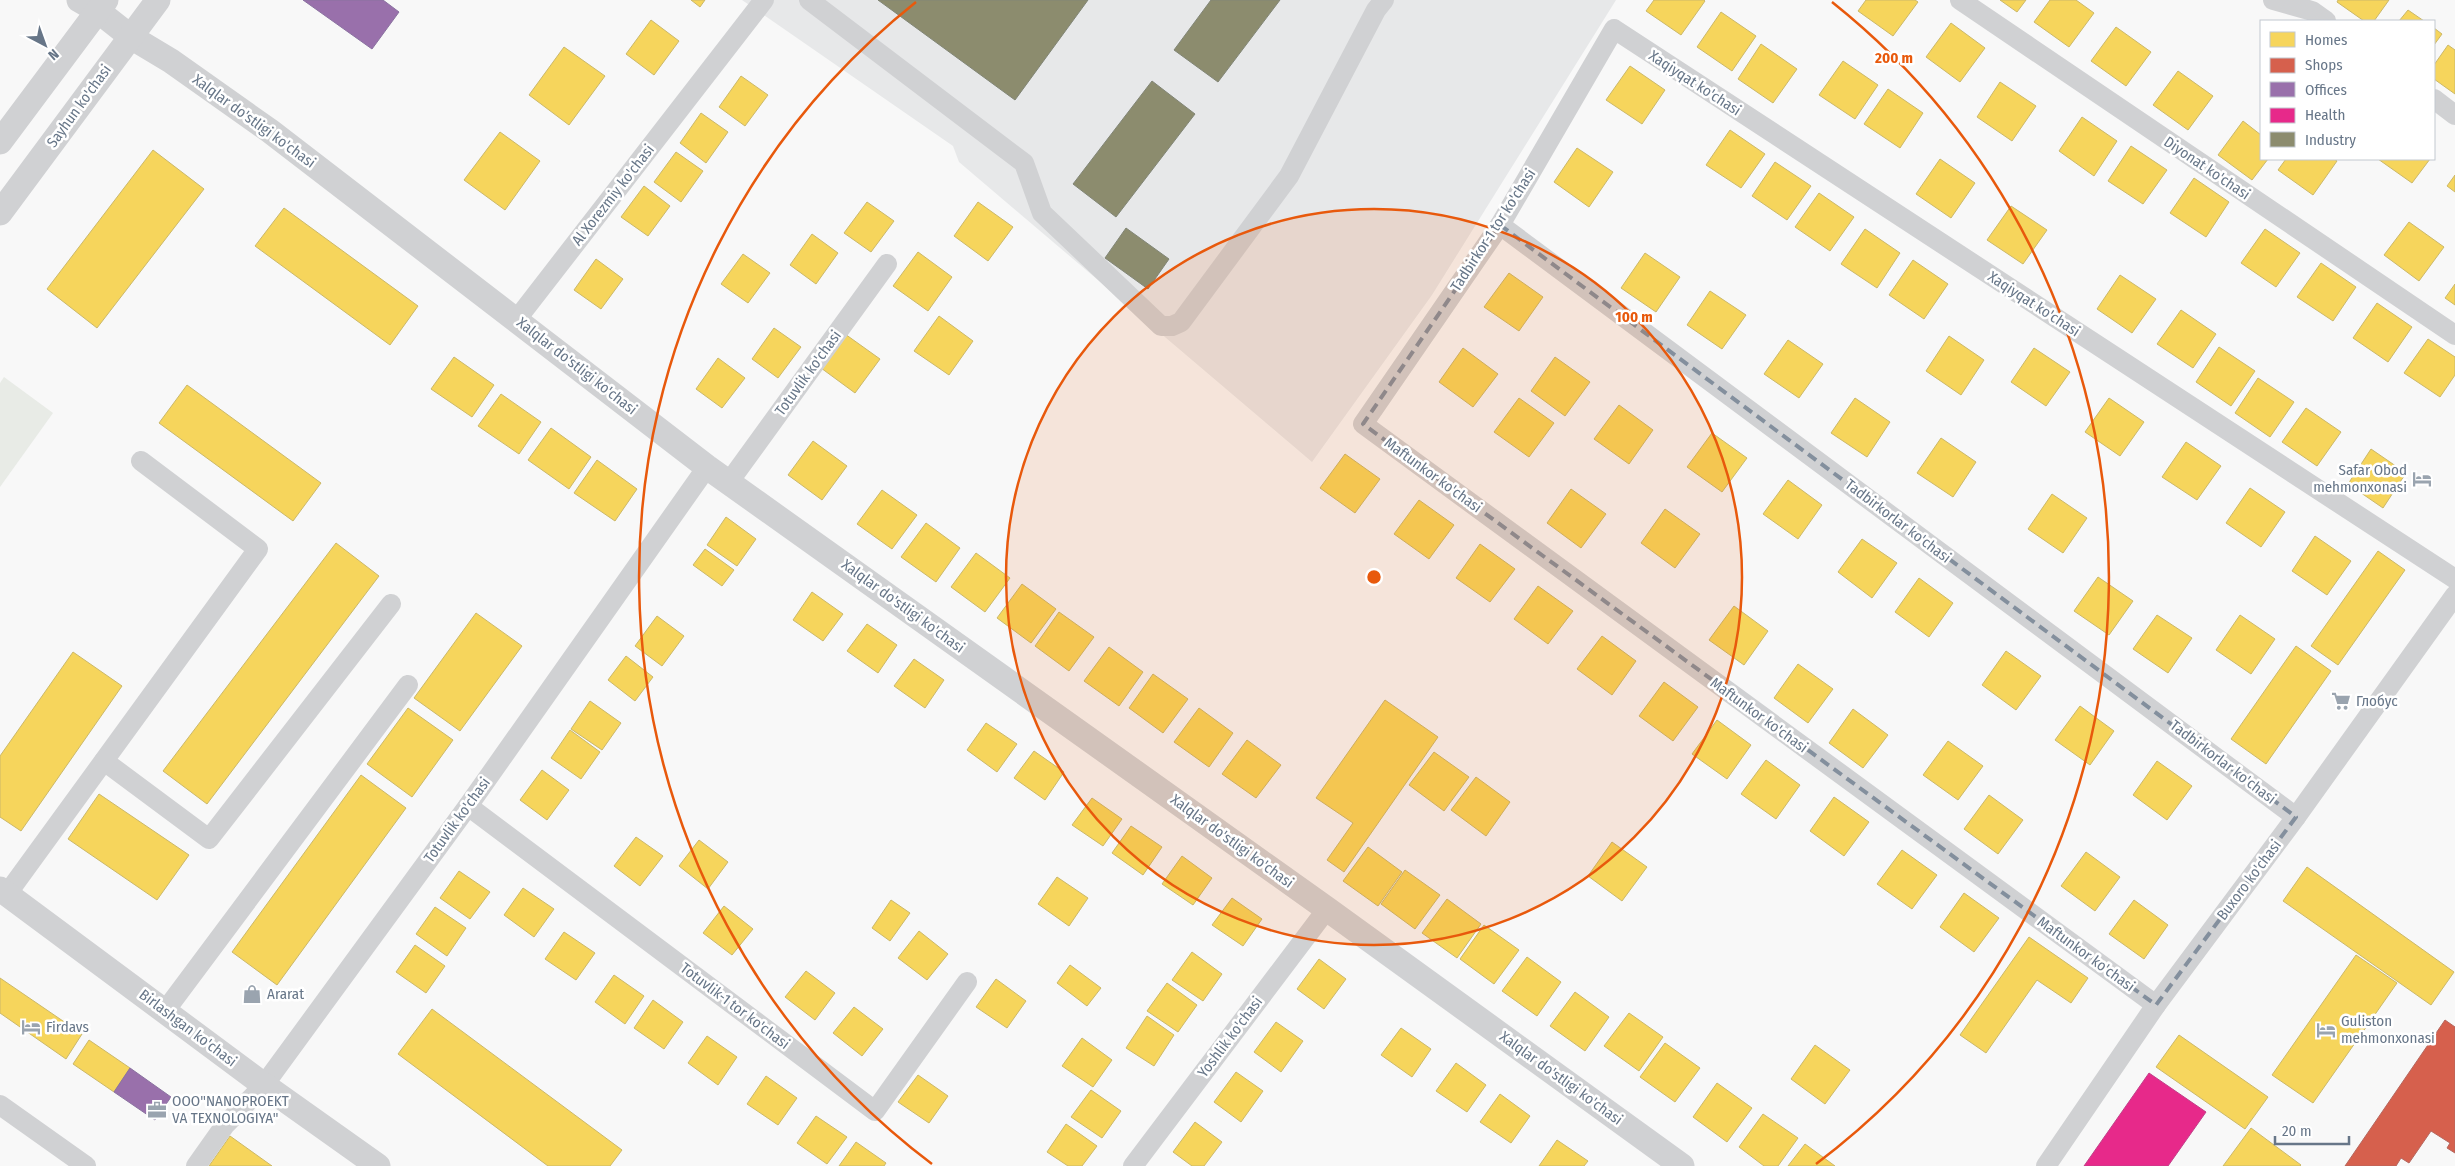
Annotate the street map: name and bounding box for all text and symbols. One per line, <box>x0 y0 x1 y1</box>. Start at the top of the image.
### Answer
north arrow <box>20 20 70 70</box>
legend <box>2260 20 2435 160</box>
text: Homes <box>2305 31 2347 49</box>
text: N <box>44 45 62 64</box>
street label: Xaqiyqat ko'chasi <box>1646 47 1744 119</box>
text: 200 m <box>1874 49 1913 67</box>
text: Shops <box>2305 56 2343 74</box>
street label: Sayhun ko'chasi <box>43 61 115 151</box>
street label: Xalqlar do'stligi ko'chasi <box>189 70 319 172</box>
text: Offices <box>2305 81 2347 99</box>
text: Health <box>2305 106 2345 124</box>
text: Industry <box>2305 131 2356 149</box>
street label: Diyonat ko'chasi <box>2161 133 2253 203</box>
street label: Al Xorezmiy ko'chasi <box>568 141 658 249</box>
street label: Tadbirkor-1 tor ko'chasi <box>1447 165 1539 295</box>
street label: Xaqiyqat ko'chasi <box>1985 268 2083 340</box>
text: 100 m <box>1615 308 1653 326</box>
street label: Xalqlar do'stligi ko'chasi <box>513 314 641 418</box>
street label: Totuvlik ko'chasi <box>771 327 845 419</box>
street label: Maftunkor ko'chasi <box>1381 434 1485 516</box>
place label: Safar Obod mehmonxonasi <box>2313 461 2407 496</box>
hotel icon: Safar Obod mehmonxonasi <box>2411 468 2433 490</box>
street label: Tadbirkorlar ko'chasi <box>1842 475 1954 567</box>
street label: Xalqlar do'stligi ko'chasi <box>838 555 968 657</box>
centre of rings <box>1365 568 1383 586</box>
street label: Maftunkor ko'chasi <box>1707 674 1811 756</box>
supermarket icon: Глобус <box>2330 690 2352 712</box>
place label: Глобус <box>2356 692 2398 710</box>
street label: Tadbirkorlar ko'chasi <box>2167 716 2279 808</box>
street label: Totuvlik ko'chasi <box>420 774 494 866</box>
street label: Xalqlar do'stligi ko'chasi <box>1167 790 1297 892</box>
street label: Buxoro ko'chasi <box>2213 836 2285 924</box>
street label: Maftunkor ko'chasi <box>2034 913 2138 995</box>
street label: Totuvlik-1 tor ko'chasi <box>677 959 793 1053</box>
shop icon: Ararat <box>241 983 263 1005</box>
street label: Birlashgan ko'chasi <box>136 985 240 1071</box>
place label: Ararat <box>267 985 304 1003</box>
street label: Yoshlik ko'chasi <box>1194 993 1266 1081</box>
place label: Guliston mehmonxonasi <box>2341 1012 2435 1047</box>
hotel icon: Firdavs <box>20 1016 42 1038</box>
place label: Firdavs <box>46 1018 89 1036</box>
hotel icon: Guliston mehmonxonasi <box>2315 1019 2337 1041</box>
street label: Xalqlar do'stligi ko'chasi <box>1496 1027 1626 1129</box>
place label: OOO"NANOPROEKT VA TEXNOLOGIYA" <box>172 1092 289 1127</box>
office icon: OOO"NANOPROEKT VA TEXNOLOGIYA" <box>146 1099 168 1121</box>
scale bar <box>2275 1114 2349 1146</box>
text: 20 m <box>2282 1122 2312 1140</box>

